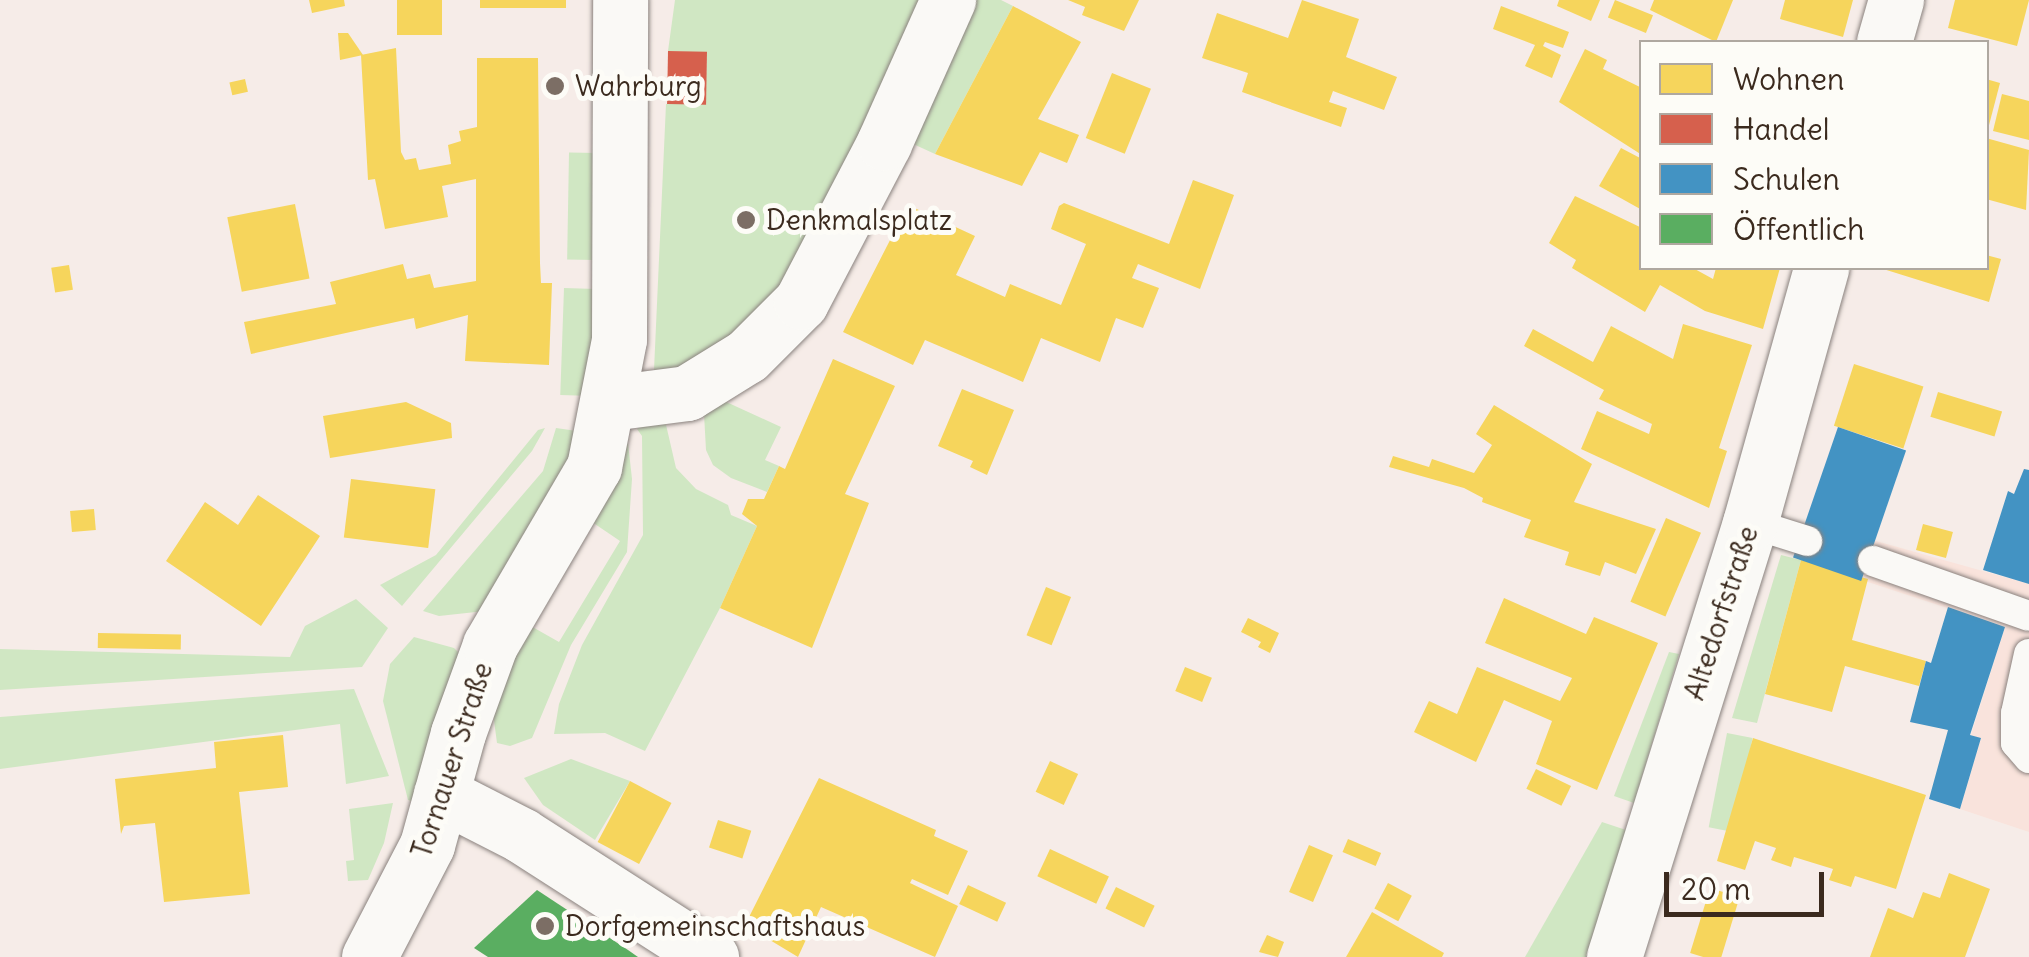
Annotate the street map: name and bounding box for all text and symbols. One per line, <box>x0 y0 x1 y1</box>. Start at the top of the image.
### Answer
legend <box>1639 40 1989 270</box>
text: Wohnen <box>1733 60 1844 98</box>
place label: Wahrburg <box>575 69 702 103</box>
marker: Wahrburg <box>544 75 566 97</box>
text: Handel <box>1733 110 1829 148</box>
text: Schulen <box>1733 160 1840 198</box>
place label: Denkmalsplatz <box>766 203 952 237</box>
marker: Denkmalsplatz <box>735 209 757 231</box>
text: Öffentlich <box>1733 210 1865 248</box>
street label: Altedorfstraße <box>1677 522 1765 704</box>
street label: Tornauer Straße <box>405 658 499 862</box>
scale bar <box>1669 852 1829 914</box>
text: 20 m <box>1681 870 1751 908</box>
place label: Dorfgemeinschaftshaus <box>565 909 865 943</box>
marker: Dorfgemeinschaftshaus <box>534 915 556 937</box>

